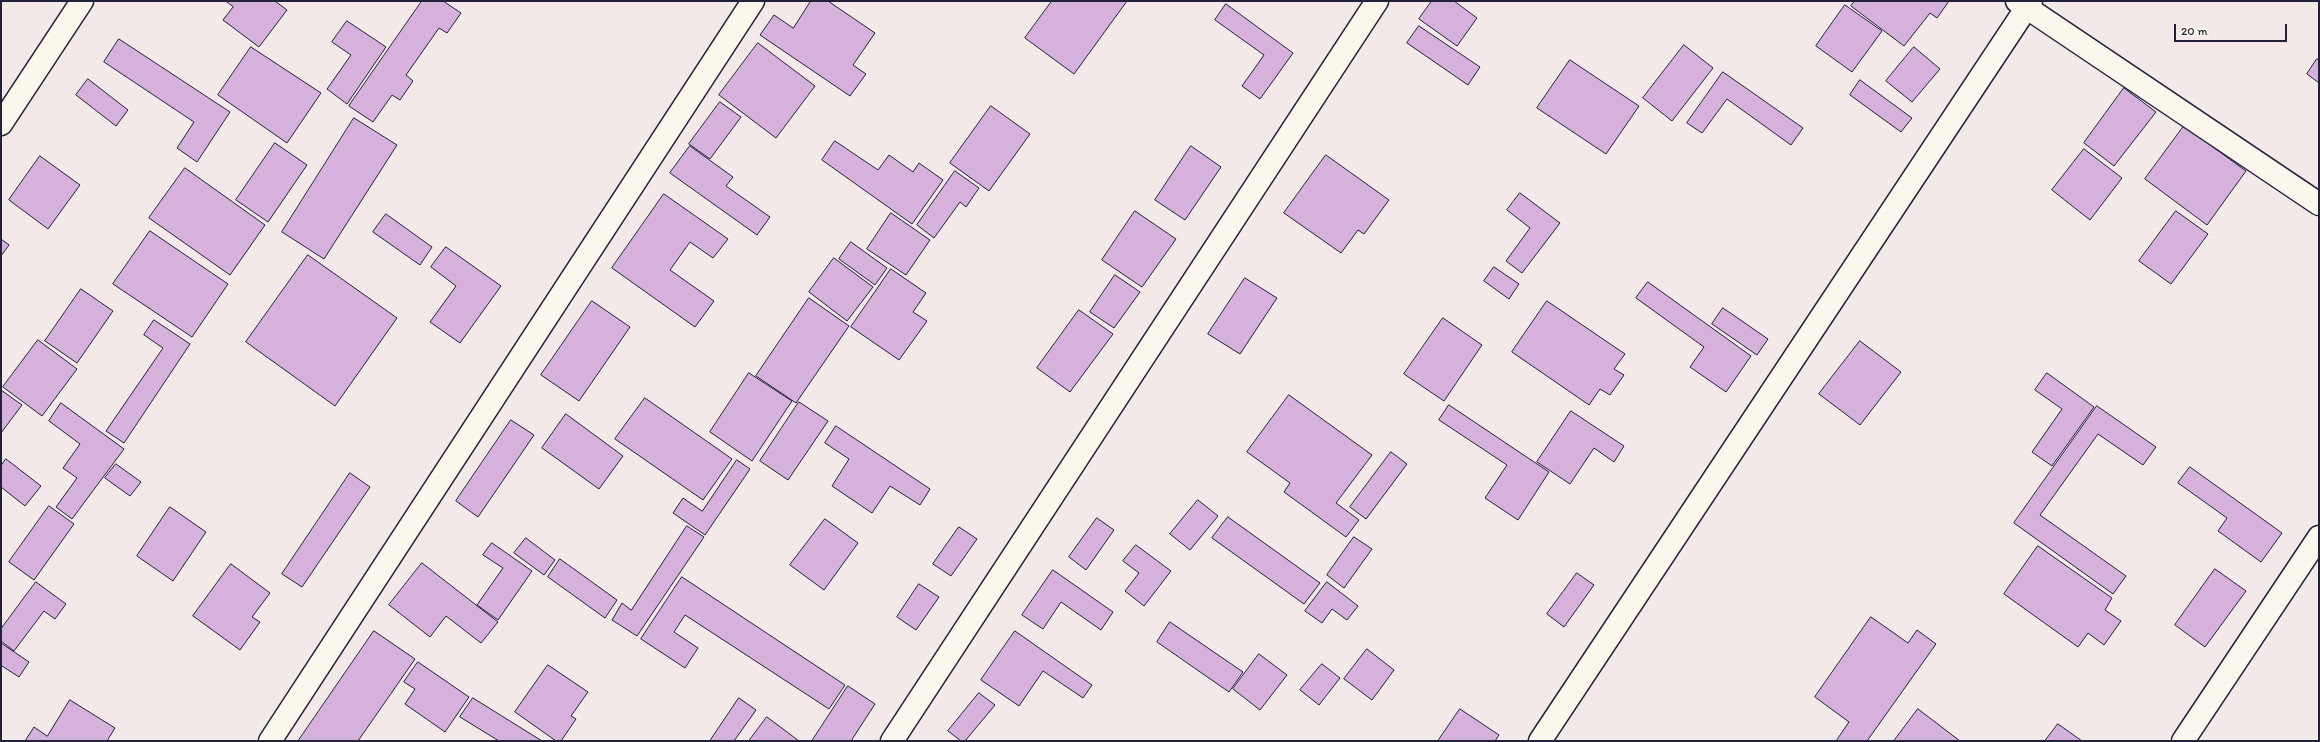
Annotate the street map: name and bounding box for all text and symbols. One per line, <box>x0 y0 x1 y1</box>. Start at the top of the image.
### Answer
scale bar <box>2176 16 2289 42</box>
text: 20 m <box>2181 24 2208 38</box>

